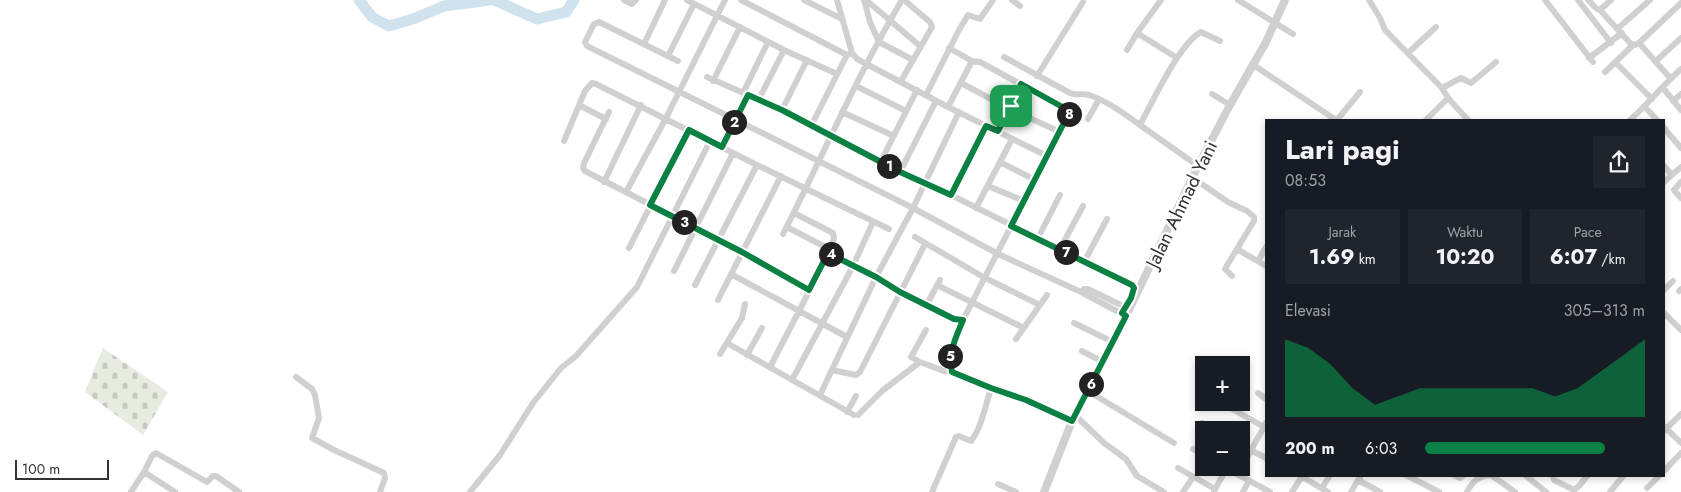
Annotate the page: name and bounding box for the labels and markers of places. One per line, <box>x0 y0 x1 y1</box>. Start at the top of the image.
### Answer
pin <box>990 85 1032 127</box>
pin: 8 <box>1056 102 1082 126</box>
pin: 2 <box>722 110 746 134</box>
pin: 1 <box>876 154 902 178</box>
pin: 3 <box>672 210 696 234</box>
pin: 7 <box>1054 240 1078 264</box>
pin: 4 <box>818 242 844 266</box>
pin: 5 <box>938 344 962 368</box>
pin: 6 <box>1078 372 1104 396</box>

